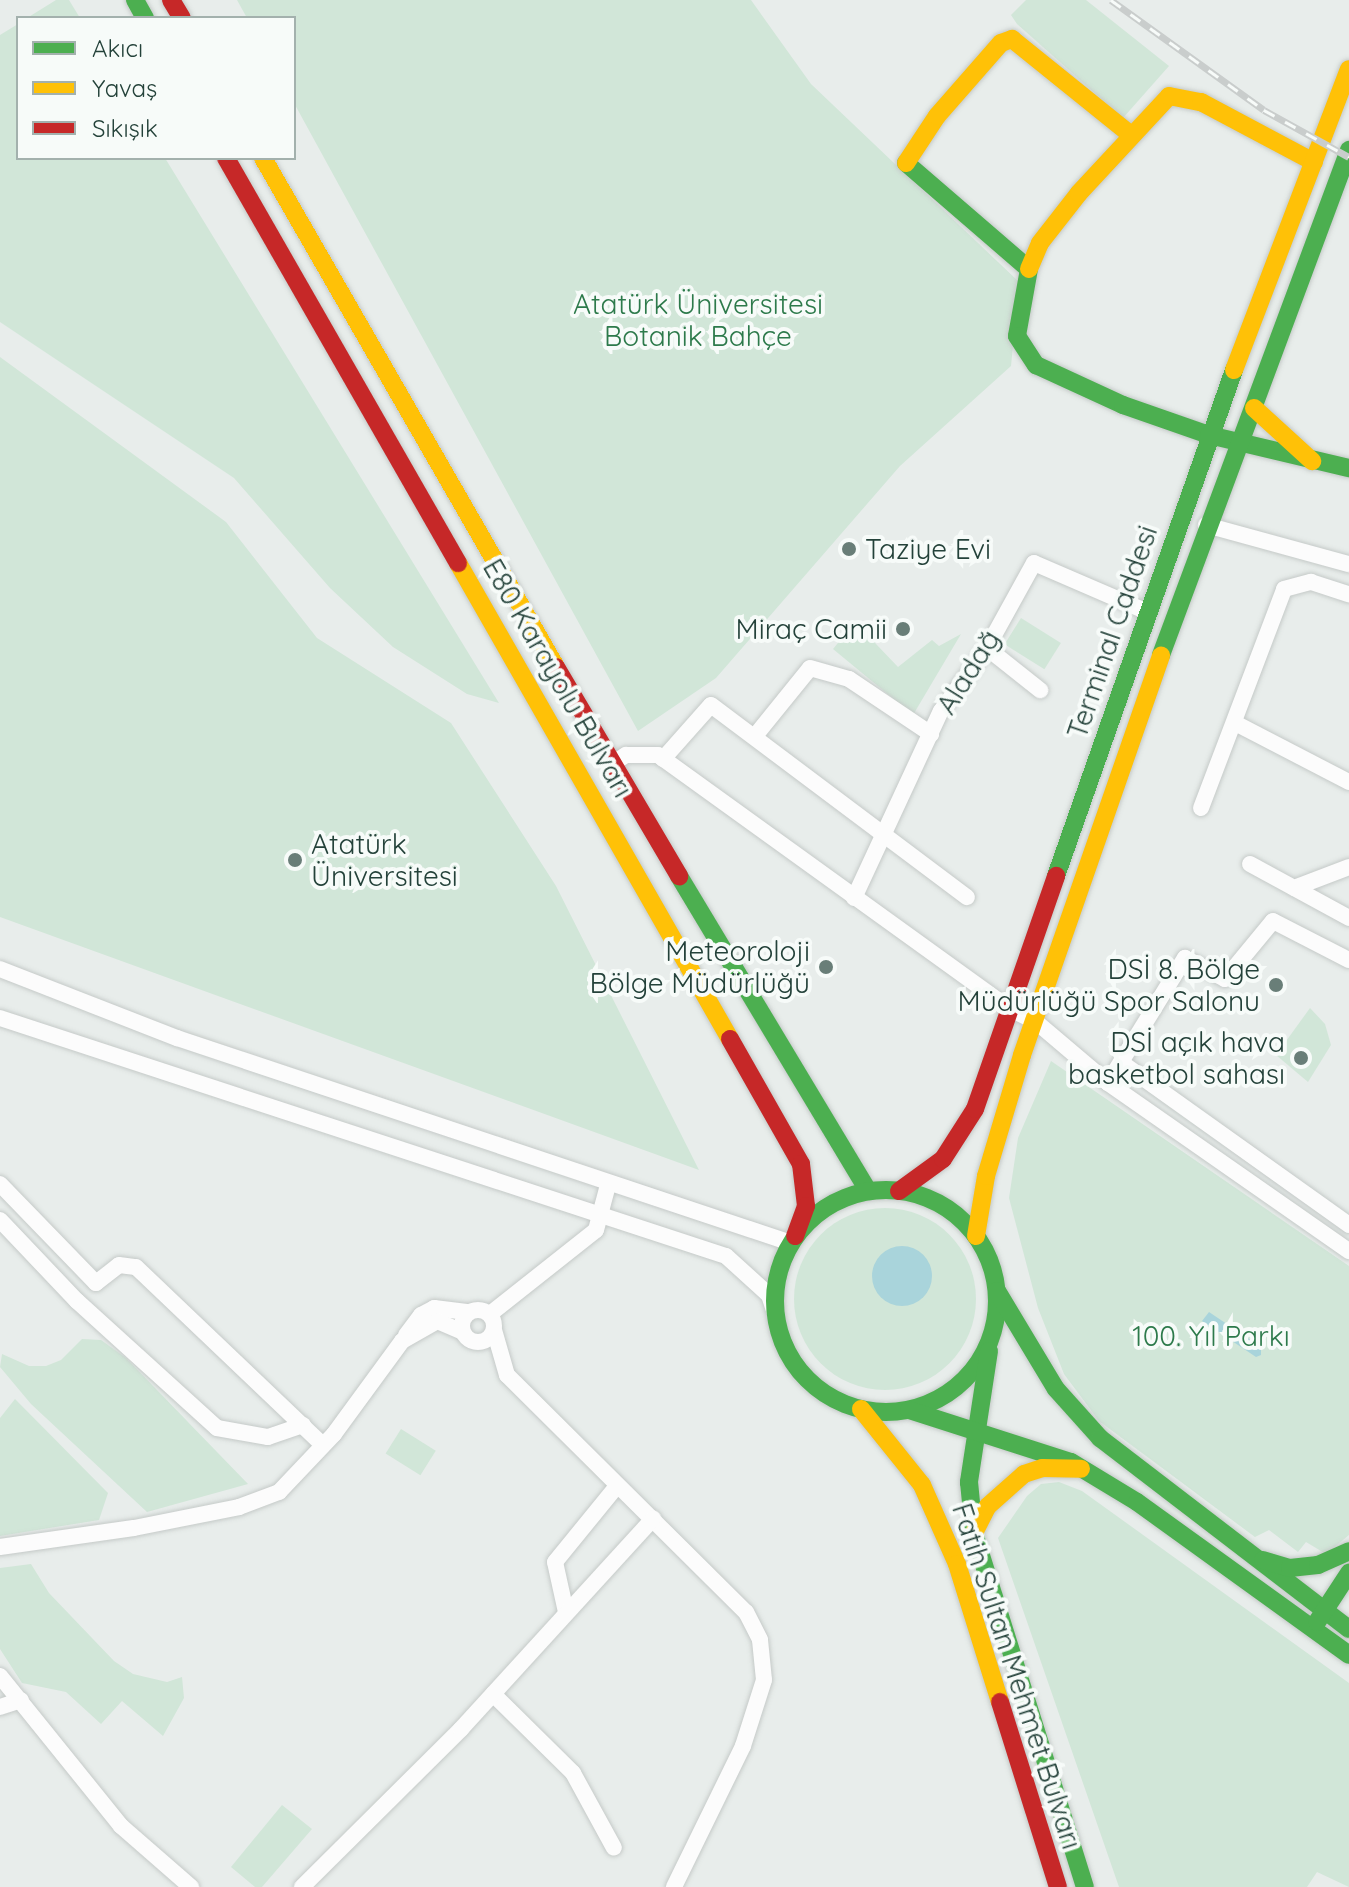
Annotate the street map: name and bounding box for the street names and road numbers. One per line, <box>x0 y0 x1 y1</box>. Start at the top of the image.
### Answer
street label: Terminal Caddesi <box>1060 521 1164 743</box>
street label: E80 Karayolu Bulvarı <box>476 553 640 803</box>
street label: Aladağ <box>929 624 1007 720</box>
street label: Fatih Sultan Mehmet Bulvarı <box>945 1499 1089 1853</box>

